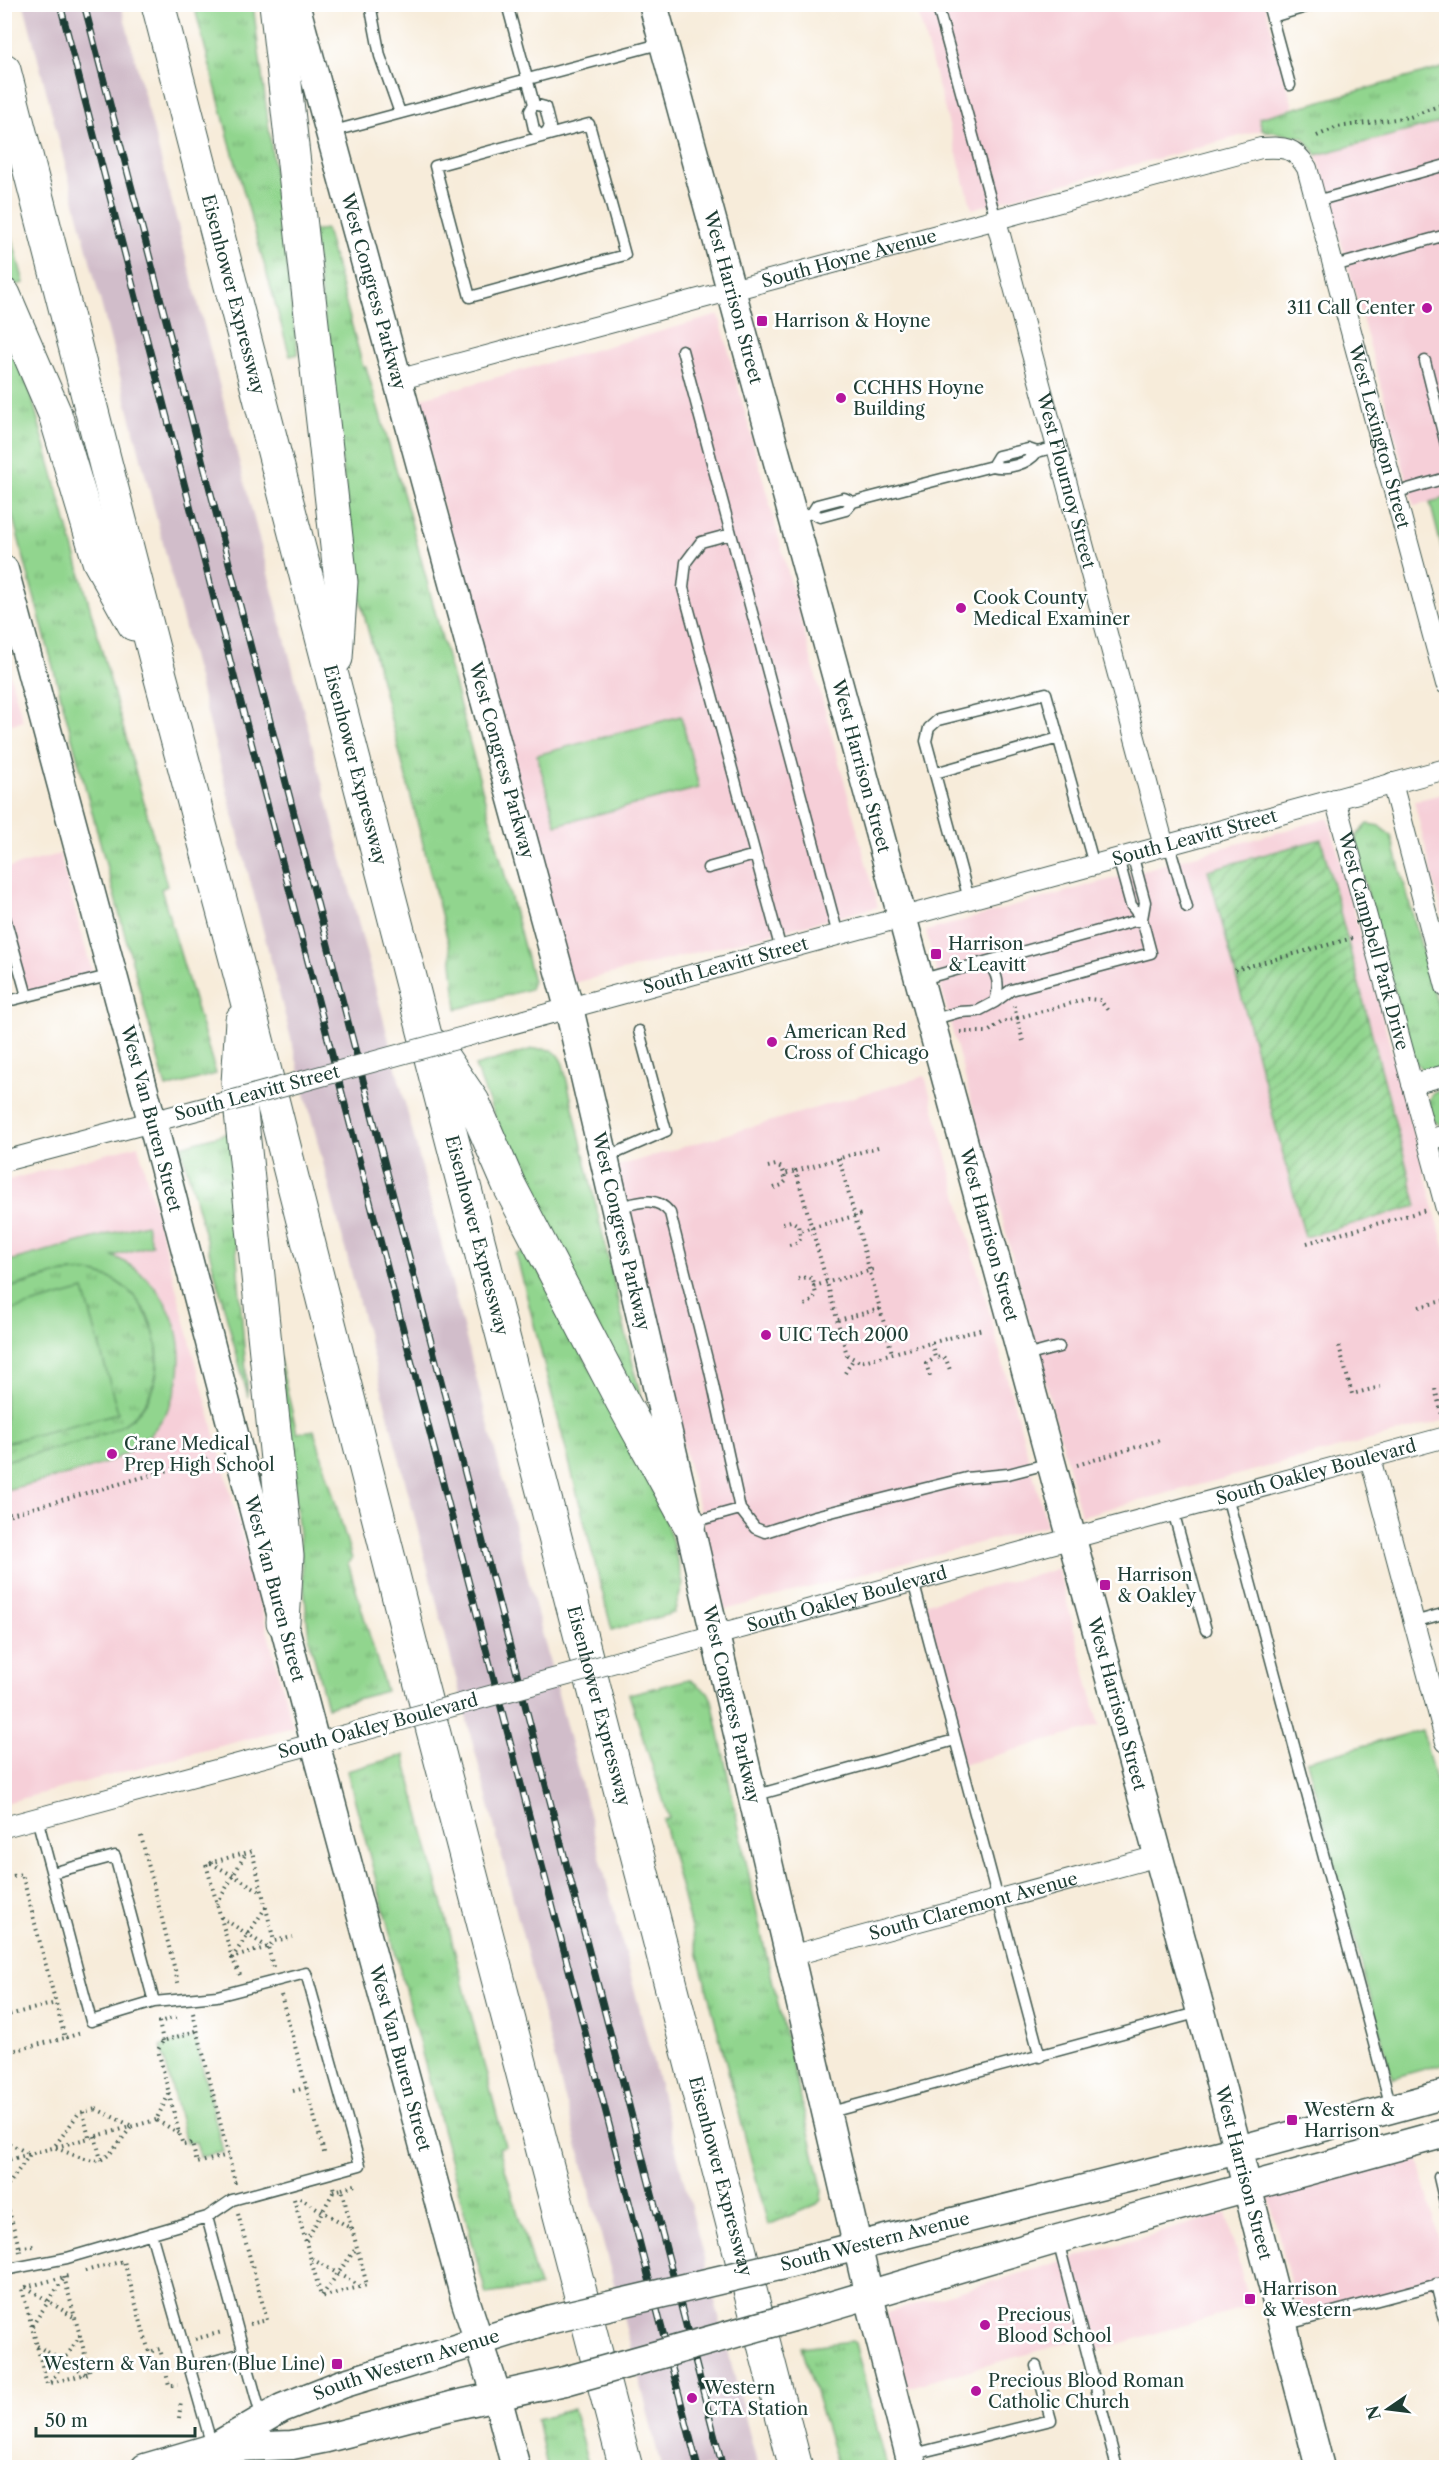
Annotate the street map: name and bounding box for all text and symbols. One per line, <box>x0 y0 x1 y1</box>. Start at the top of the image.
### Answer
street label: West Congress Parkway <box>336 190 411 393</box>
street label: Eisenhower Expressway <box>197 192 270 398</box>
street label: West Harrison Street <box>699 207 767 387</box>
street label: South Hoyne Avenue <box>759 225 939 293</box>
place label: 311 Call Center <box>1287 297 1415 319</box>
marker: 311 Call Center <box>1420 301 1434 315</box>
place label: Harrison & Hoyne <box>774 310 931 332</box>
marker: Harrison & Hoyne <box>755 314 769 328</box>
street label: West Lexington Street <box>1344 341 1415 532</box>
place label: CCHHS Hoyne Building <box>853 377 984 420</box>
street label: West Flournoy Street <box>1032 389 1100 572</box>
marker: CCHHS Hoyne Building <box>834 391 848 405</box>
place label: Cook County Medical Examiner <box>973 587 1130 630</box>
marker: Cook County Medical Examiner <box>954 601 968 615</box>
street label: West Congress Parkway <box>464 659 539 862</box>
street label: Eisenhower Expressway <box>319 662 392 868</box>
street label: West Harrison Street <box>827 676 895 856</box>
street label: South Leavitt Street <box>1109 804 1280 871</box>
street label: West Campbell Park Drive <box>1333 828 1413 1053</box>
street label: South Leavitt Street <box>641 932 811 998</box>
place label: Harrison & Leavitt <box>948 933 1027 976</box>
marker: Harrison & Leavitt <box>929 947 943 961</box>
place label: American Red Cross of Chicago <box>783 1021 929 1064</box>
street label: West Van Buren Street <box>116 1022 186 1215</box>
marker: American Red Cross of Chicago <box>765 1035 779 1049</box>
street label: South Leavitt Street <box>172 1060 343 1126</box>
street label: West Congress Parkway <box>587 1129 655 1334</box>
street label: Eisenhower Expressway <box>440 1133 514 1339</box>
street label: West Harrison Street <box>955 1145 1023 1325</box>
place label: UIC Tech 2000 <box>778 1324 909 1346</box>
marker: UIC Tech 2000 <box>759 1328 773 1342</box>
place label: Crane Medical Prep High School <box>124 1433 275 1476</box>
street label: South Oakley Boulevard <box>1213 1435 1419 1510</box>
marker: Crane Medical Prep High School <box>105 1447 119 1461</box>
street label: West Van Buren Street <box>239 1492 310 1685</box>
street label: South Oakley Boulevard <box>744 1562 950 1637</box>
place label: Harrison & Oakley <box>1117 1564 1197 1607</box>
marker: Harrison & Oakley <box>1098 1578 1112 1592</box>
street label: West Congress Parkway <box>697 1602 765 1807</box>
street label: Eisenhower Expressway <box>562 1603 635 1809</box>
street label: West Harrison Street <box>1082 1614 1151 1794</box>
street label: South Oakley Boulevard <box>276 1689 481 1763</box>
street label: South Claremont Avenue <box>867 1867 1080 1945</box>
street label: West Van Buren Street <box>364 1962 436 2154</box>
street label: Eisenhower Expressway <box>684 2074 757 2280</box>
street label: West Harrison Street <box>1210 2083 1277 2263</box>
place label: Western & Harrison <box>1303 2099 1395 2142</box>
marker: Western & Harrison <box>1285 2113 1299 2127</box>
street label: South Western Avenue <box>778 2207 972 2276</box>
place label: Harrison & Western <box>1262 2278 1352 2321</box>
marker: Harrison & Western <box>1243 2292 1257 2306</box>
place label: Precious Blood School <box>997 2304 1112 2347</box>
marker: Precious Blood School <box>978 2318 992 2332</box>
street label: South Western Avenue <box>310 2325 502 2405</box>
place label: Western & Van Buren (Blue Line) <box>42 2353 325 2375</box>
marker: Western & Van Buren (Blue Line) <box>330 2357 344 2371</box>
place label: Precious Blood Roman Catholic Church <box>988 2370 1184 2413</box>
place label: Western CTA Station <box>703 2377 808 2420</box>
north arrow <box>1358 2379 1418 2439</box>
marker: Precious Blood Roman Catholic Church <box>969 2384 983 2398</box>
marker: Western CTA Station <box>685 2391 699 2405</box>
scale bar <box>36 2400 195 2438</box>
text: N <box>1362 2403 1385 2422</box>
text: 50 m <box>45 2410 88 2432</box>

